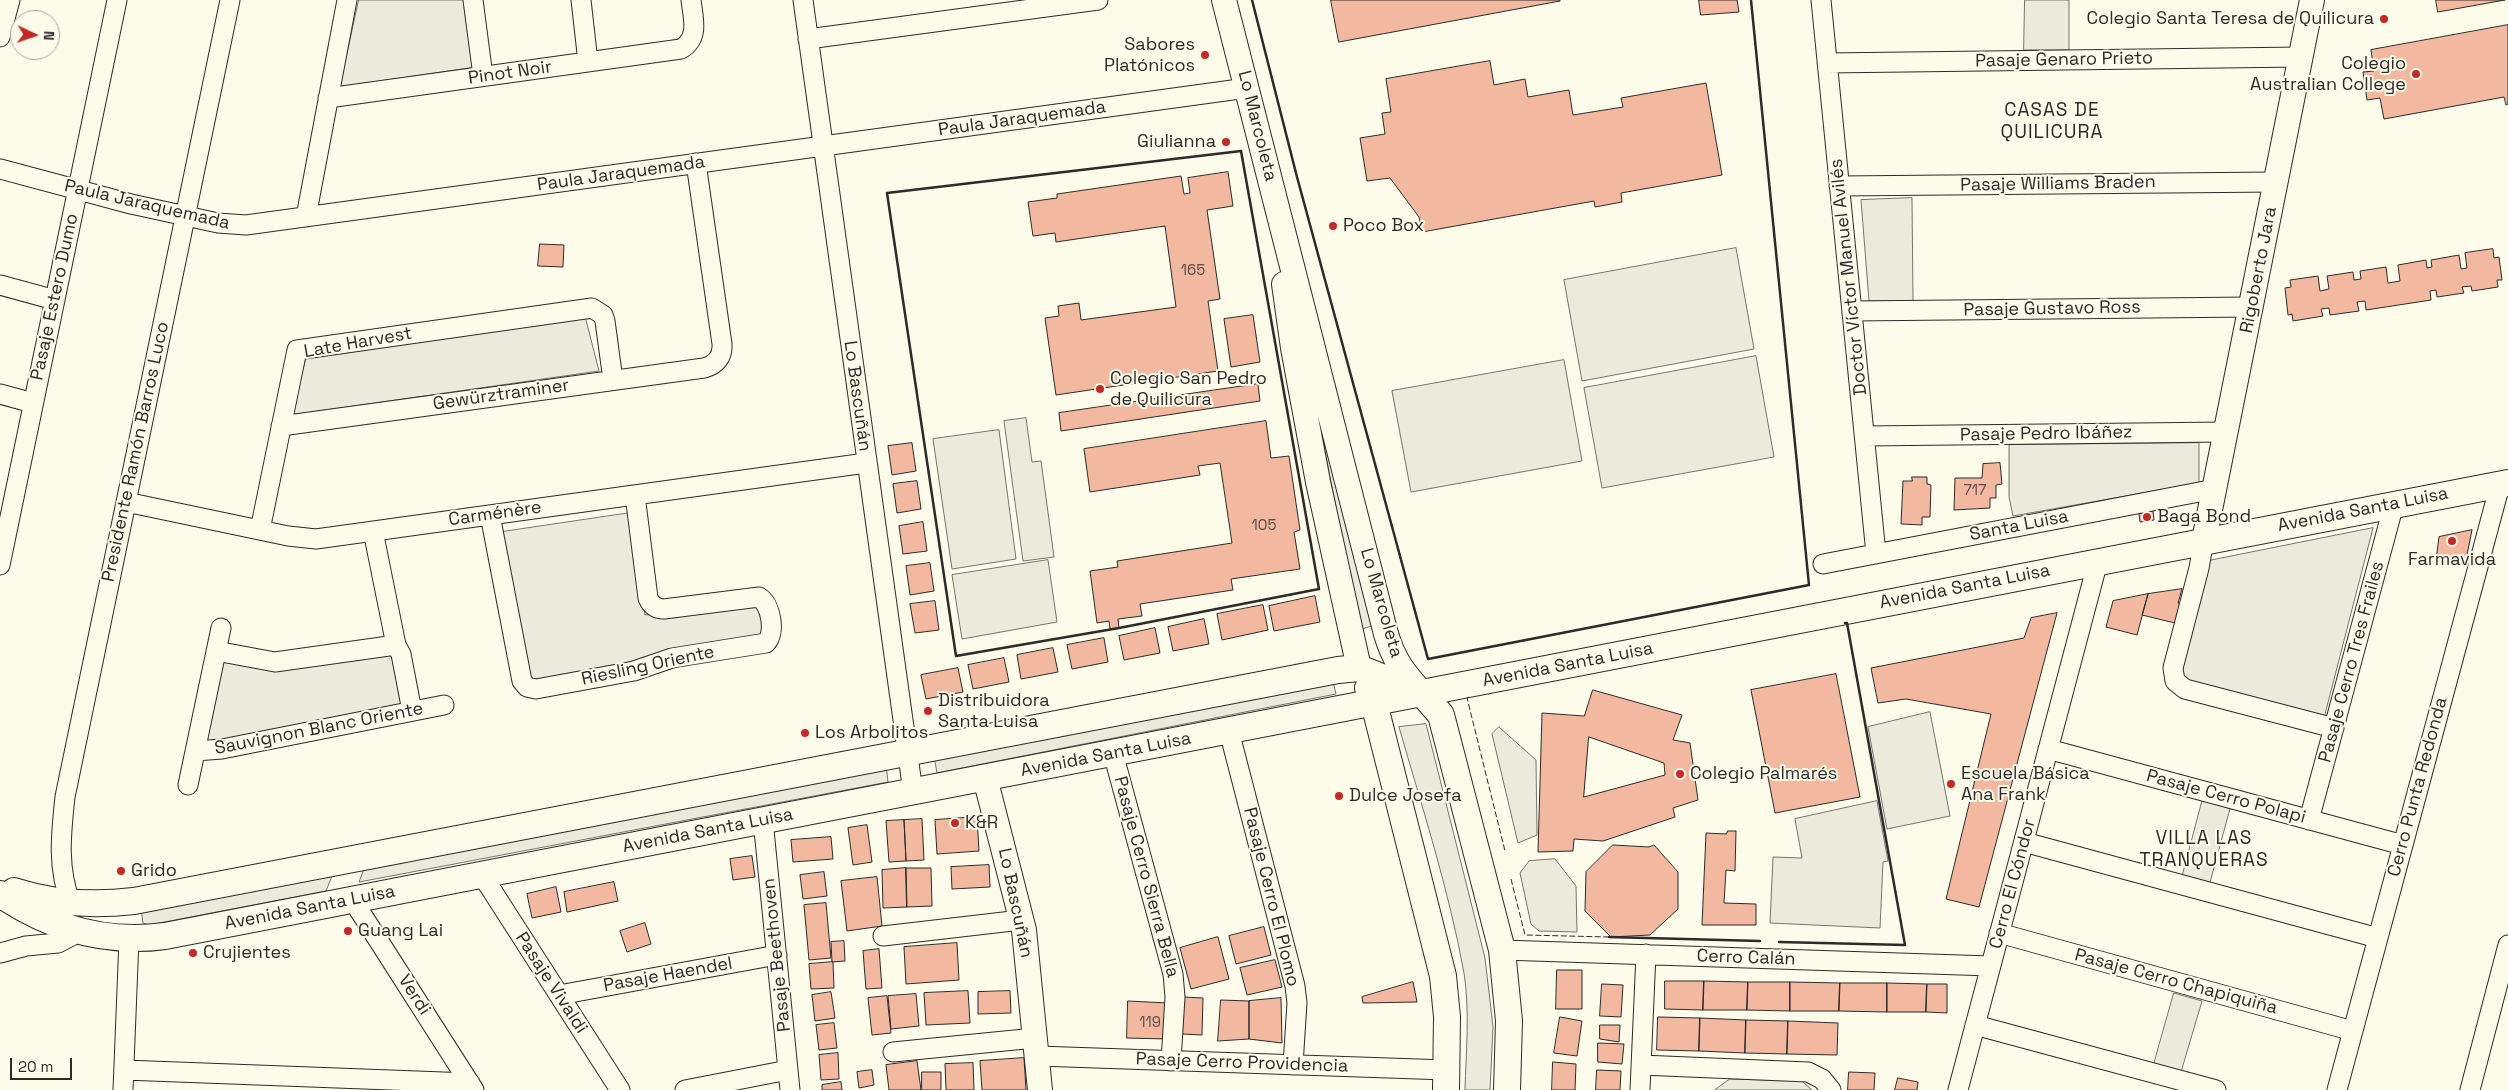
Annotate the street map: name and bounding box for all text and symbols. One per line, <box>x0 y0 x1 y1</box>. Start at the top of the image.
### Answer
place label: Colegio Santa Teresa de Quilicura <box>2086 8 2374 30</box>
north arrow <box>10 10 60 60</box>
marker: Colegio Santa Teresa de Quilicura <box>2378 13 2390 25</box>
text: N <box>40 31 58 41</box>
place label: Sabores Platónicos <box>1104 34 1195 76</box>
street label: Pasaje Genaro Prieto <box>1975 48 2153 72</box>
marker: Sabores Platónicos <box>1199 49 1211 61</box>
place label: Colegio Australian College <box>2250 53 2406 96</box>
street label: Pinot Noir <box>467 56 553 90</box>
marker: Colegio Australian College <box>2410 68 2422 80</box>
street label: Lo Marcoleta <box>1233 69 1281 183</box>
street label: Paula Jaraquemada <box>937 97 1107 141</box>
district label: CASAS DE QUILICURA <box>1999 100 2105 144</box>
place label: Giulianna <box>1137 131 1216 153</box>
marker: Giulianna <box>1220 136 1232 148</box>
street label: Paula Jaraquemada <box>536 152 706 196</box>
street label: Doctor Víctor Manuel Avilés <box>1826 158 1872 396</box>
street label: Pasaje Williams Braden <box>1960 171 2156 197</box>
street label: Paula Jaraquemada <box>62 175 232 235</box>
street label: Rigoberto Jara <box>2236 205 2282 335</box>
street label: Pasaje Estero Dumo <box>27 212 83 382</box>
place label: Poco Box <box>1343 215 1424 237</box>
marker: Poco Box <box>1327 220 1339 232</box>
house number: 165 <box>1181 262 1205 280</box>
street label: Pasaje Gustavo Ross <box>1963 297 2141 321</box>
street label: Presidente Ramón Barros Luco <box>98 320 174 584</box>
street label: Late Harvest <box>302 323 414 363</box>
street label: Lo Bascuñán <box>839 339 875 453</box>
place label: Colegio San Pedro de Quilicura <box>1110 368 1267 410</box>
street label: Gewürztraminer <box>431 375 571 415</box>
marker: Colegio San Pedro de Quilicura <box>1094 383 1106 395</box>
street label: Pasaje Pedro Ibáñez <box>1960 422 2132 446</box>
house number: 717 <box>1963 482 1987 500</box>
street label: Avenida Santa Luisa <box>2276 483 2450 537</box>
street label: Carménère <box>447 497 543 531</box>
street label: Santa Luisa <box>1968 506 2070 546</box>
place label: Baga Bond <box>2157 506 2251 528</box>
marker: Baga Bond <box>2141 511 2153 523</box>
house number: 105 <box>1252 517 1276 535</box>
marker: Farmavida <box>2446 535 2458 547</box>
street label: Lo Marcoleta <box>1355 546 1407 660</box>
place label: Farmavida <box>2408 549 2496 571</box>
street label: Pasaje Cerro Tres Frailes <box>2315 559 2389 765</box>
street label: Avenida Santa Luisa <box>1878 560 2052 614</box>
street label: Avenida Santa Luisa <box>1481 638 1655 692</box>
street label: Riesling Oriente <box>580 641 716 691</box>
place label: Distribuidora Santa Luisa <box>938 690 1050 732</box>
street label: Cerro Punta Redonda <box>2384 695 2452 879</box>
street label: Sauvignon Blanc Oriente <box>213 698 425 760</box>
marker: Distribuidora Santa Luisa <box>922 705 934 717</box>
place label: Los Arbolitos <box>815 722 928 744</box>
marker: Los Arbolitos <box>799 727 811 739</box>
street label: Avenida Santa Luisa <box>1019 728 1193 782</box>
place label: Colegio Palmarés <box>1690 763 1837 785</box>
place label: Escuela Básica Ana Frank <box>1961 763 2090 806</box>
street label: Pasaje Cerro Polapi <box>2144 765 2308 829</box>
marker: Colegio Palmarés <box>1674 768 1686 780</box>
street label: Pasaje Cerro Sierra Bella <box>1109 774 1183 980</box>
marker: Escuela Básica Ana Frank <box>1945 778 1957 790</box>
place label: Dulce Josefa <box>1349 785 1462 807</box>
marker: Dulce Josefa <box>1333 790 1345 802</box>
street label: Avenida Santa Luisa <box>621 804 795 858</box>
street label: Pasaje Cerro El Plomo <box>1238 805 1304 989</box>
place label: K&R <box>965 812 998 834</box>
marker: K&R <box>949 817 961 829</box>
street label: Cerro El Cóndor <box>1985 817 2041 951</box>
district label: VILLA LAS TRANQUERAS <box>2138 828 2270 872</box>
street label: Lo Bascuñán <box>993 846 1037 960</box>
place label: Grido <box>131 860 177 882</box>
marker: Grido <box>115 865 127 877</box>
street label: Pasaje Beethoven <box>758 877 796 1033</box>
street label: Avenida Santa Luisa <box>223 881 397 935</box>
place label: Guang Lai <box>358 920 443 942</box>
marker: Guang Lai <box>342 925 354 937</box>
street label: Pasaje Vivaldi <box>510 928 592 1038</box>
place label: Crujientes <box>203 942 291 964</box>
street label: Cerro Calán <box>1696 945 1796 971</box>
street label: Pasaje Cerro Chapiquiña <box>2072 945 2280 1019</box>
marker: Crujientes <box>187 947 199 959</box>
street label: Pasaje Haendel <box>602 953 734 997</box>
street label: Verdi <box>393 971 435 1019</box>
house number: 119 <box>1139 1014 1161 1032</box>
scale bar <box>12 1048 75 1080</box>
street label: Pasaje Cerro Providencia <box>1135 1048 1349 1078</box>
text: 20 m <box>18 1057 53 1076</box>

